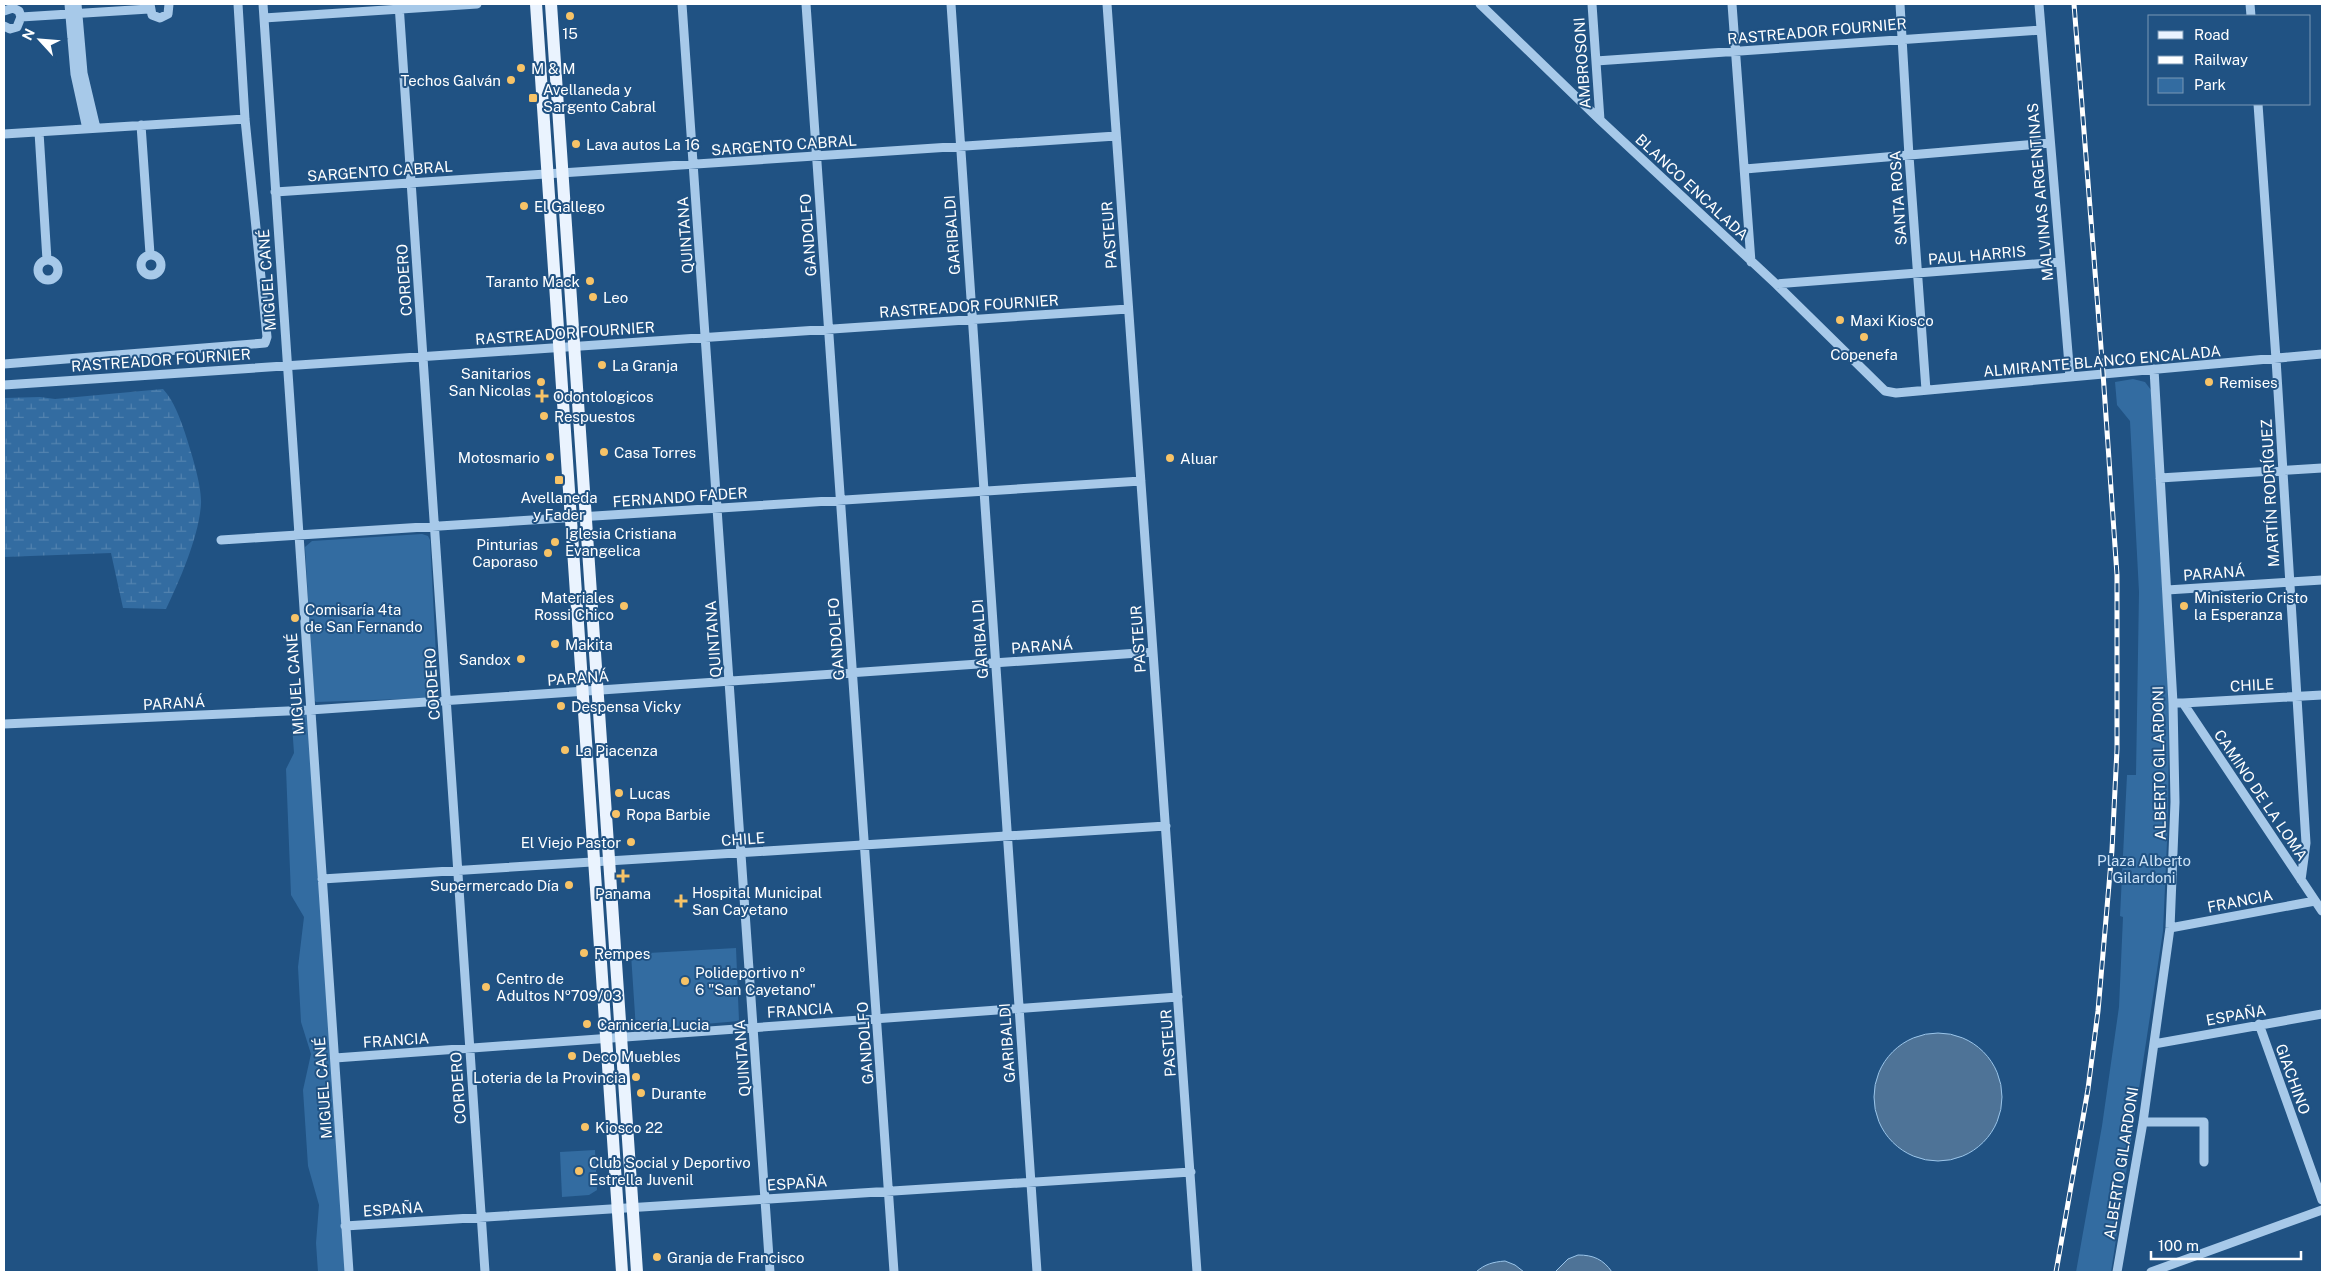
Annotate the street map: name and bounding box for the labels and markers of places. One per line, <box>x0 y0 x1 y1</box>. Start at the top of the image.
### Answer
marker: 15 <box>564 10 576 22</box>
place label: 15 <box>562 25 578 42</box>
place label: M & M <box>531 60 575 77</box>
marker: M & M <box>515 62 527 74</box>
place label: Techos Galván <box>400 72 501 89</box>
marker: Techos Galván <box>505 74 517 86</box>
place label: Avellaneda y Sargento Cabral <box>543 81 656 115</box>
marker: Avellaneda y Sargento Cabral <box>527 92 539 104</box>
place label: Lava autos La 16 <box>586 136 700 153</box>
marker: Lava autos La 16 <box>570 138 582 150</box>
place label: El Gallego <box>534 198 605 215</box>
marker: El Gallego <box>518 200 530 212</box>
place label: Taranto Mack <box>486 273 580 290</box>
marker: Taranto Mack <box>584 275 596 287</box>
place label: Leo <box>603 289 628 306</box>
marker: Leo <box>587 291 599 303</box>
place label: Maxi Kiosco <box>1850 312 1934 329</box>
marker: Maxi Kiosco <box>1834 314 1846 326</box>
marker: Copenefa <box>1858 331 1870 343</box>
place label: Copenefa <box>1830 346 1898 363</box>
place label: La Granja <box>612 357 678 374</box>
marker: La Granja <box>596 359 608 371</box>
place label: Sanitarios San Nicolas <box>449 365 531 399</box>
place label: Remises <box>2219 374 2278 391</box>
marker: Sanitarios San Nicolas <box>535 376 547 388</box>
marker: Remises <box>2203 376 2215 388</box>
place label: Odontologicos <box>553 388 654 405</box>
marker: Odontologicos <box>535 389 549 403</box>
place label: Respuestos <box>554 408 635 425</box>
marker: Respuestos <box>538 410 550 422</box>
place label: Casa Torres <box>614 444 696 461</box>
marker: Casa Torres <box>598 446 610 458</box>
place label: Motosmario <box>458 449 540 466</box>
place label: Aluar <box>1180 450 1218 467</box>
marker: Motosmario <box>544 451 556 463</box>
marker: Aluar <box>1164 452 1176 464</box>
marker: Avellaneda y Fader <box>553 474 565 486</box>
place label: Avellaneda y Fader <box>520 489 598 523</box>
place label: Iglesia Cristiana Evangelica <box>565 525 676 559</box>
place label: Pinturias Caporaso <box>472 536 538 570</box>
marker: Iglesia Cristiana Evangelica <box>549 536 561 548</box>
marker: Pinturias Caporaso <box>542 547 554 559</box>
place label: Materiales Rossi Chico <box>534 589 614 623</box>
place label: Ministerio Cristo la Esperanza <box>2194 589 2308 623</box>
marker: Materiales Rossi Chico <box>618 600 630 612</box>
marker: Ministerio Cristo la Esperanza <box>2178 600 2190 612</box>
place label: Comisaría 4ta de San Fernando <box>305 601 423 635</box>
marker: Comisaría 4ta de San Fernando <box>289 612 301 624</box>
place label: Makita <box>565 636 613 653</box>
marker: Makita <box>549 638 561 650</box>
place label: Sandox <box>459 651 511 668</box>
marker: Sandox <box>515 653 527 665</box>
place label: Despensa Vicky <box>571 698 681 715</box>
marker: Despensa Vicky <box>555 700 567 712</box>
place label: La Piacenza <box>575 742 658 759</box>
marker: La Piacenza <box>559 744 571 756</box>
place label: Lucas <box>629 785 670 802</box>
marker: Lucas <box>613 787 625 799</box>
place label: Ropa Barbie <box>626 806 711 823</box>
marker: Ropa Barbie <box>610 808 622 820</box>
place label: El Viejo Pastor <box>521 834 621 851</box>
marker: El Viejo Pastor <box>625 836 637 848</box>
marker: Panama <box>617 870 629 882</box>
place label: Supermercado Día <box>430 877 559 894</box>
marker: Supermercado Día <box>563 879 575 891</box>
place label: Hospital Municipal San Cayetano <box>692 884 822 918</box>
place label: Panama <box>595 885 651 902</box>
marker: Hospital Municipal San Cayetano <box>674 894 688 908</box>
place label: Rempes <box>594 945 650 962</box>
marker: Rempes <box>578 947 590 959</box>
place label: Polideportivo nº 6 "San Cayetano" <box>695 964 816 998</box>
place label: Centro de Adultos Nº709/03 <box>496 970 622 1004</box>
marker: Polideportivo nº 6 "San Cayetano" <box>679 975 691 987</box>
marker: Centro de Adultos Nº709/03 <box>480 981 492 993</box>
place label: Carnicería Lucia <box>597 1016 709 1033</box>
marker: Carnicería Lucia <box>581 1018 593 1030</box>
place label: Deco Muebles <box>582 1048 681 1065</box>
marker: Deco Muebles <box>566 1050 578 1062</box>
place label: Loteria de la Provincia <box>473 1069 626 1086</box>
marker: Loteria de la Provincia <box>630 1071 642 1083</box>
place label: Durante <box>651 1085 707 1102</box>
marker: Durante <box>635 1087 647 1099</box>
place label: Kiosco 22 <box>595 1119 663 1136</box>
marker: Kiosco 22 <box>579 1121 591 1133</box>
place label: Club Social y Deportivo Estrella Juvenil <box>589 1154 751 1188</box>
marker: Club Social y Deportivo Estrella Juvenil <box>573 1165 585 1177</box>
place label: Granja de Francisco <box>667 1249 805 1266</box>
marker: Granja de Francisco <box>651 1251 663 1263</box>

